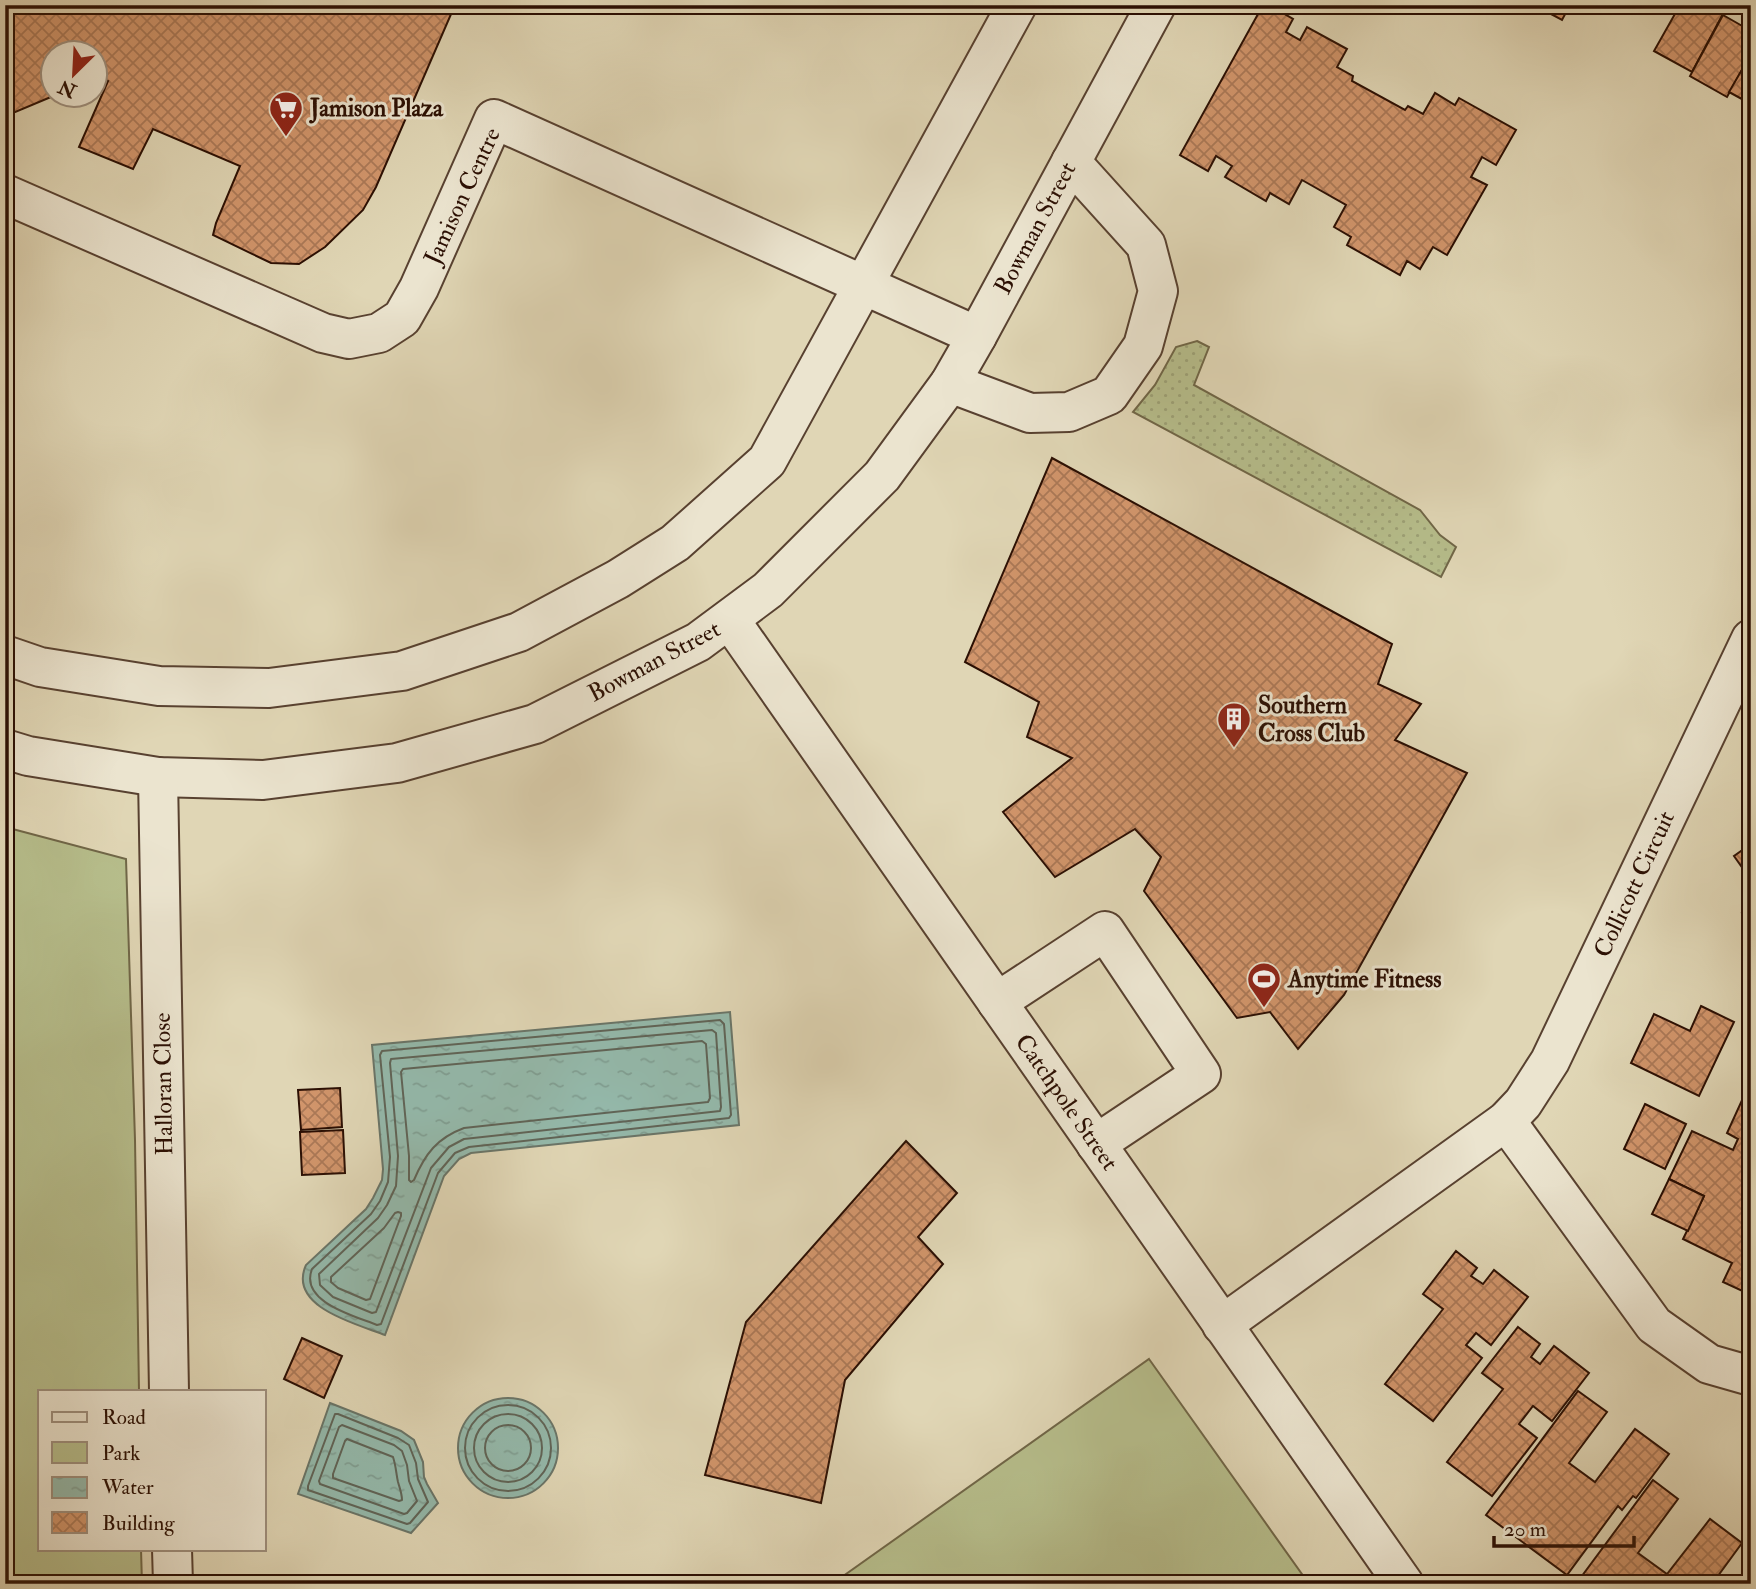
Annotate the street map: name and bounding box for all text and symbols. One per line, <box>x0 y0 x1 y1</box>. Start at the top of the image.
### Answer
north arrow <box>38 38 108 108</box>
text: N <box>54 74 81 103</box>
supermarket icon: Jamison Plaza <box>267 89 305 138</box>
place label: Jamison Plaza <box>309 93 444 124</box>
street label: Jamison Centre <box>417 123 508 271</box>
street label: Bowman Street <box>988 156 1083 300</box>
street label: Bowman Street <box>583 613 726 709</box>
place label: Southern Cross Club <box>1258 690 1365 749</box>
building icon: Southern Cross Club <box>1215 700 1253 749</box>
street label: Collicott Circuit <box>1587 806 1682 962</box>
sports icon: Anytime Fitness <box>1245 960 1283 1009</box>
place label: Anytime Fitness <box>1287 964 1441 995</box>
street label: Halloran Close <box>147 1012 180 1156</box>
street label: Catchpole Street <box>1008 1028 1125 1177</box>
legend <box>38 1390 266 1550</box>
text: Road <box>102 1404 147 1431</box>
text: Park <box>102 1440 140 1467</box>
text: Water <box>101 1474 154 1501</box>
scale bar <box>1494 1505 1634 1549</box>
text: Building <box>102 1510 175 1537</box>
text: 20 m <box>1504 1516 1546 1543</box>

